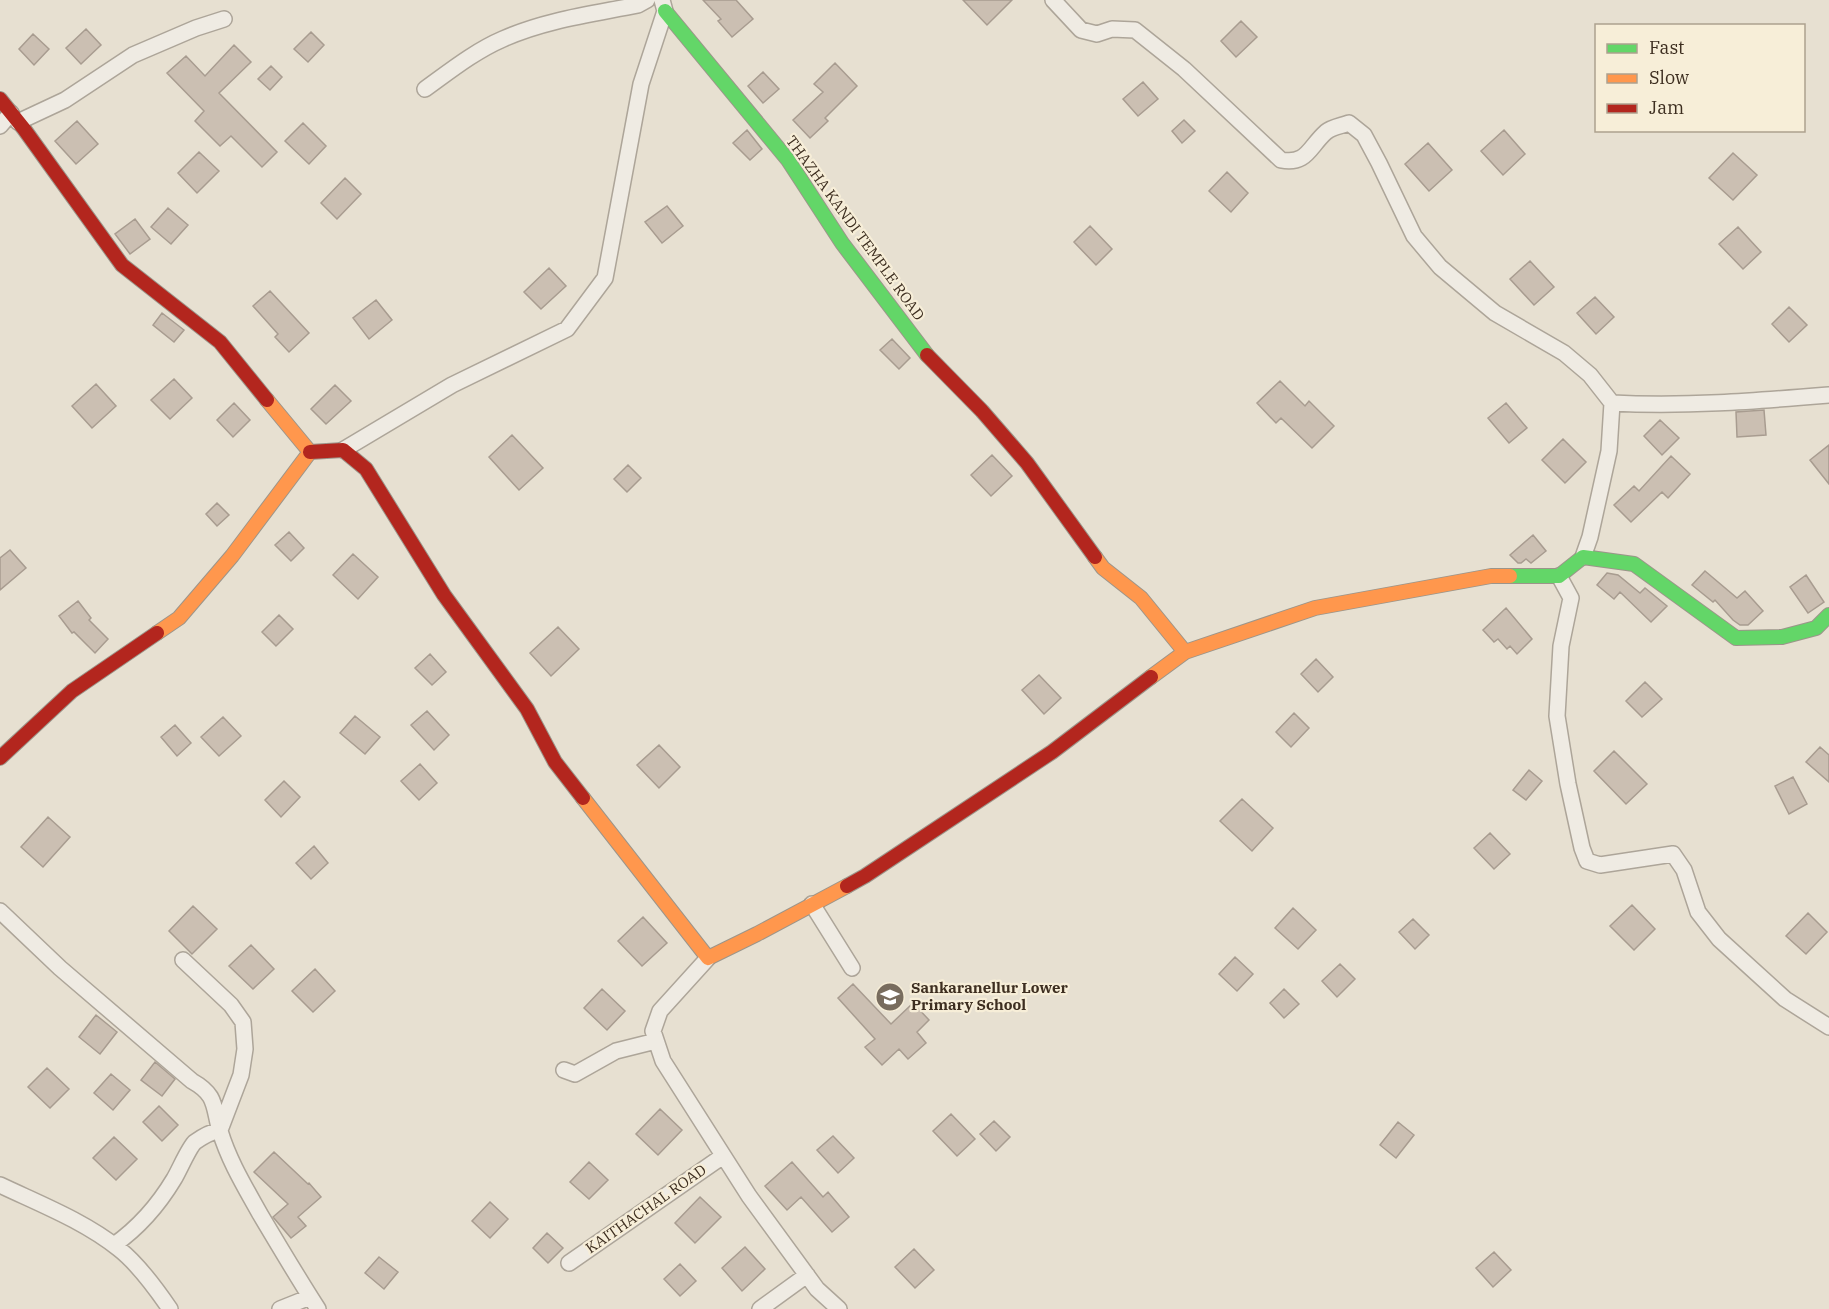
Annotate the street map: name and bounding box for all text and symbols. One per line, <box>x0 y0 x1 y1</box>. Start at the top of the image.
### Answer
legend <box>1595 24 1805 132</box>
text: Fast <box>1649 36 1684 59</box>
text: Slow <box>1649 66 1689 89</box>
text: Jam <box>1649 96 1684 119</box>
street label: THAZHA KANDI TEMPLE ROAD <box>782 132 929 324</box>
place label: Sankaranellur Lower Primary School <box>911 978 1068 1014</box>
school or university icon: Sankaranellur Lower Primary School <box>874 981 906 1013</box>
street label: KAITHACHAL ROAD <box>582 1160 710 1257</box>

